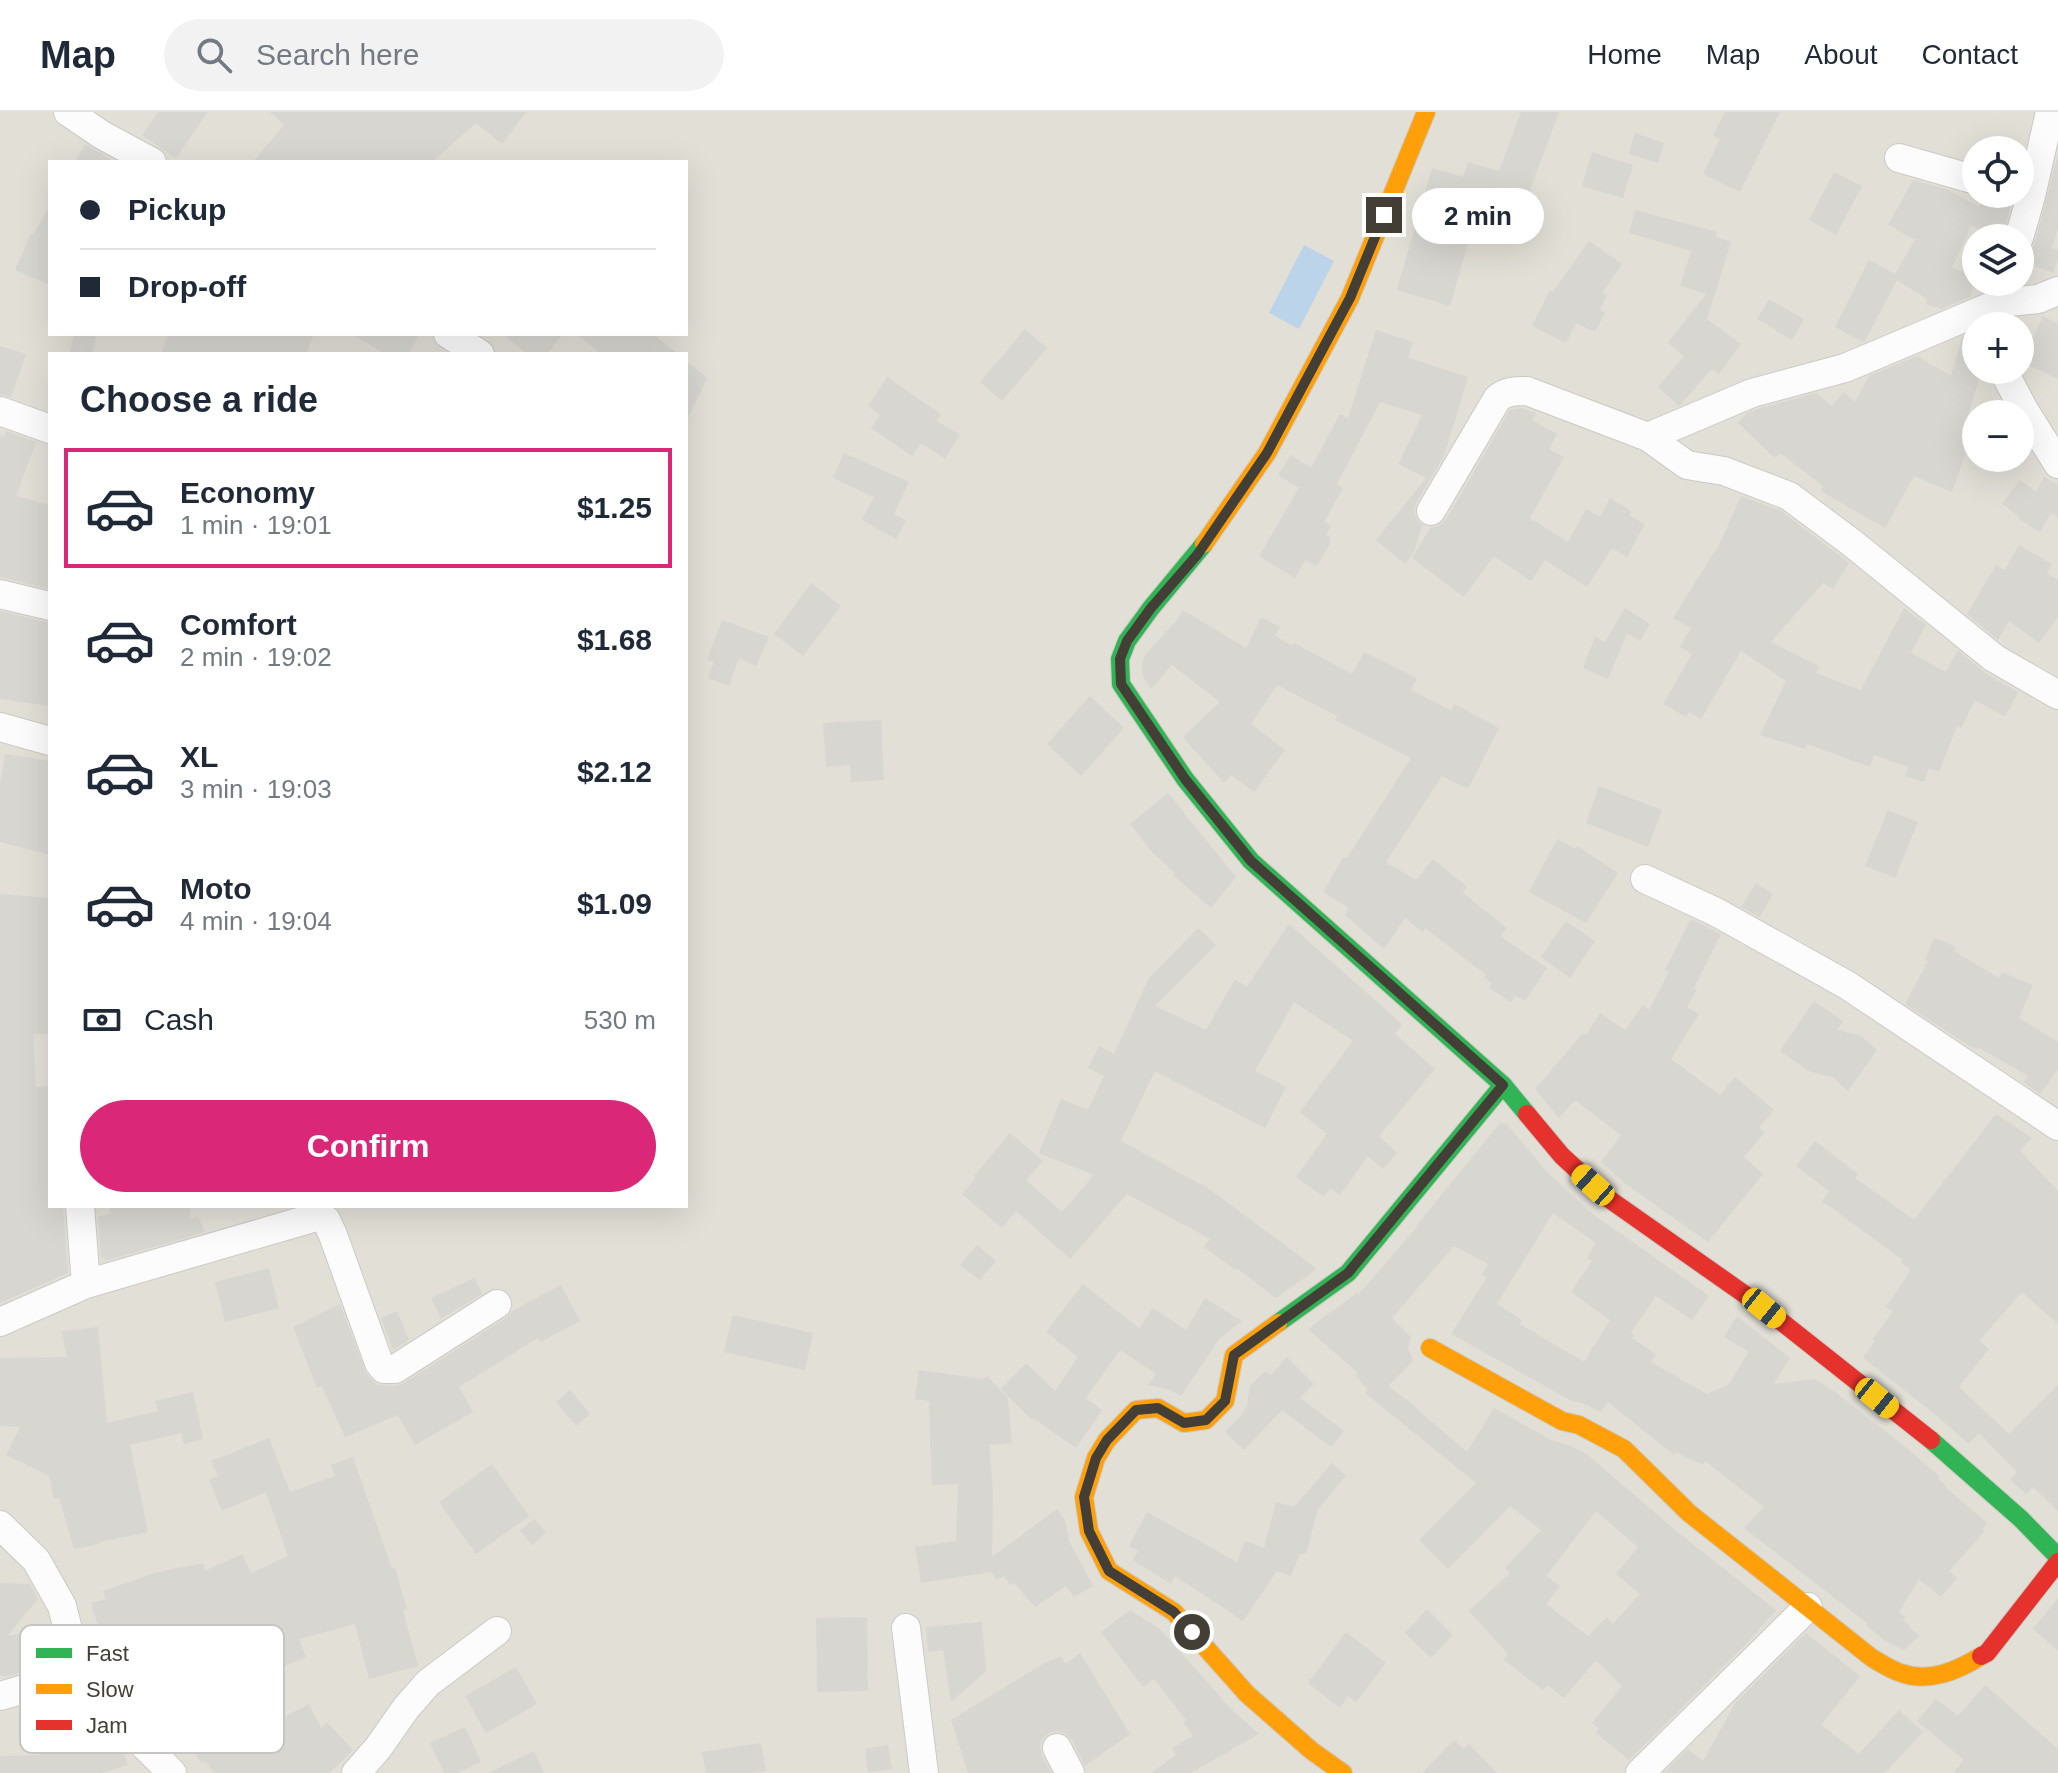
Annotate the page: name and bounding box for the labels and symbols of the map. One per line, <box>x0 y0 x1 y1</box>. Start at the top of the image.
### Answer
callout: 2 min <box>1412 187 1544 243</box>
route end <box>1366 197 1402 233</box>
car <box>1567 1160 1619 1210</box>
car <box>1738 1284 1790 1332</box>
car <box>1851 1374 1903 1422</box>
route start <box>1174 1614 1210 1650</box>
legend <box>20 1625 284 1753</box>
text: Fast <box>86 1641 129 1666</box>
text: Slow <box>86 1677 134 1702</box>
text: Jam <box>86 1713 128 1738</box>

